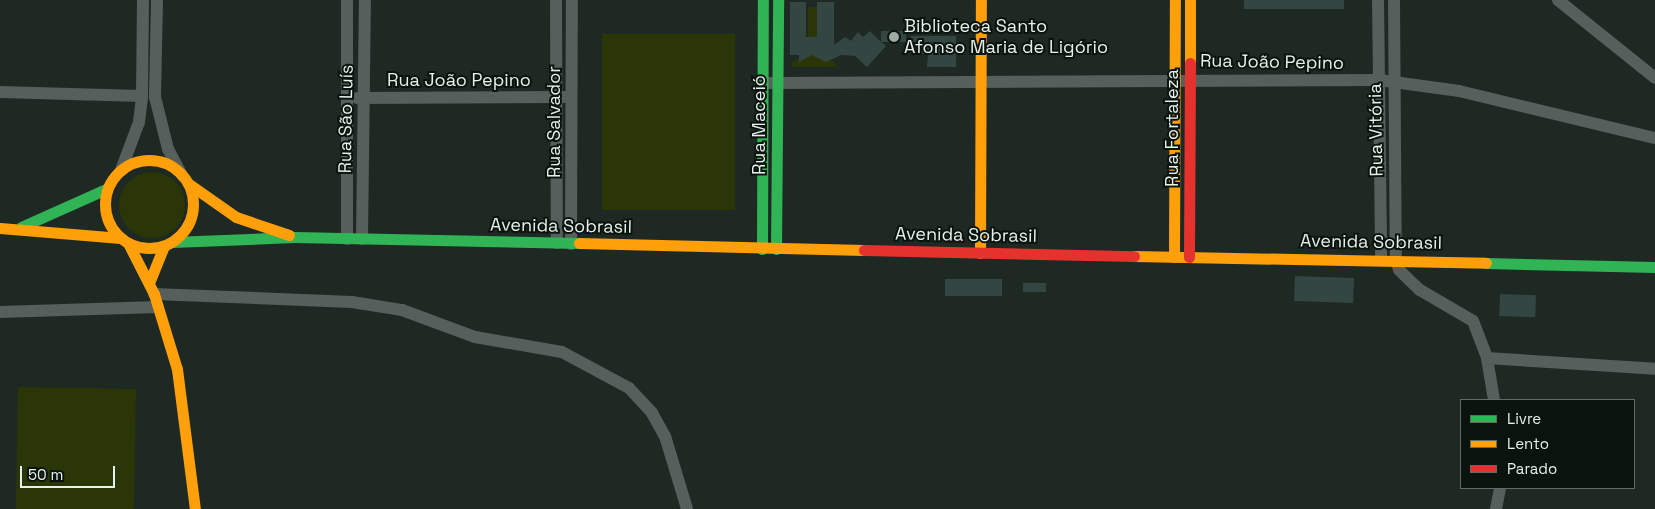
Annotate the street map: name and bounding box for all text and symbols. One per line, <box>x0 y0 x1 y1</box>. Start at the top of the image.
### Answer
place label: Biblioteca Santo Afonso Maria de Ligório <box>904 16 1108 58</box>
marker: Biblioteca Santo Afonso Maria de Ligório <box>888 31 900 43</box>
street label: Rua João Pepino <box>1200 50 1344 74</box>
street label: Rua São Luís <box>334 64 358 174</box>
street label: Rua Salvador <box>543 66 565 178</box>
street label: Rua João Pepino <box>387 69 531 91</box>
street label: Rua Fortaleza <box>1161 69 1183 187</box>
street label: Rua Maceió <box>748 75 770 175</box>
street label: Rua Vitória <box>1364 83 1388 177</box>
street label: Avenida Sobrasil <box>490 214 632 238</box>
street label: Avenida Sobrasil <box>895 223 1037 247</box>
street label: Avenida Sobrasil <box>1300 230 1442 254</box>
legend <box>1460 399 1635 489</box>
text: Livre <box>1507 409 1541 428</box>
text: Lento <box>1507 434 1549 453</box>
scale bar <box>22 456 118 488</box>
text: Parado <box>1507 459 1557 478</box>
text: 50 m <box>28 465 63 484</box>

